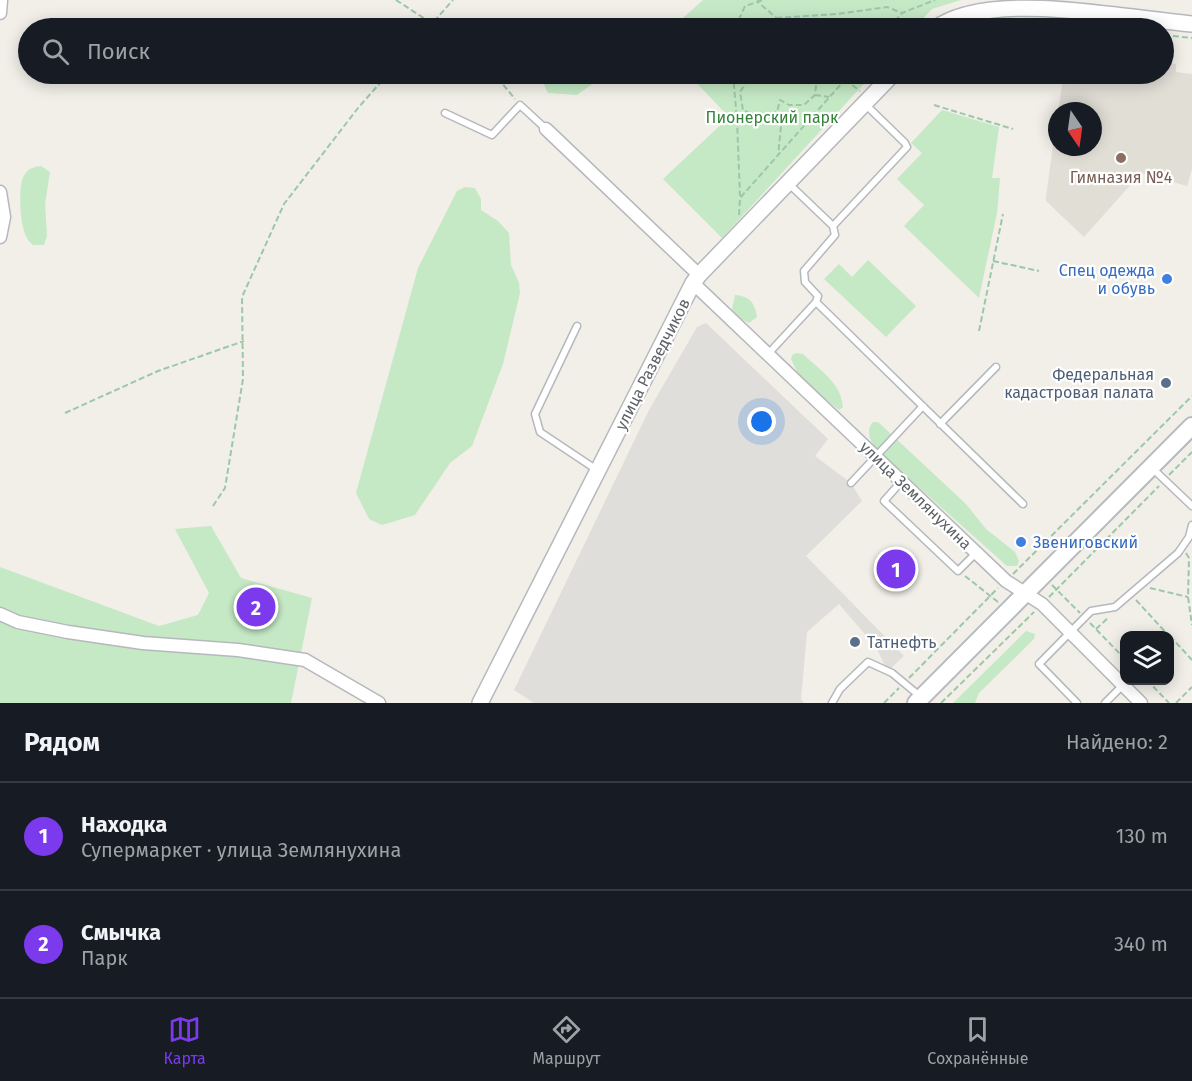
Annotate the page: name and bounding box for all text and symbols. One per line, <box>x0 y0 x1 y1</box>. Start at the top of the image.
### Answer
search box <box>18 18 1174 84</box>
icon: search <box>39 35 72 68</box>
text: Поиск <box>87 38 150 65</box>
north arrow <box>1048 102 1102 156</box>
park label: Пионерский парк <box>706 108 839 127</box>
marker: Гимназия №4 <box>1114 151 1128 165</box>
place label: Гимназия №4 <box>1070 168 1173 187</box>
place label: Спец одежда и обувь <box>1059 261 1155 298</box>
marker: Спец одежда и обувь <box>1160 272 1174 286</box>
street label: улица Разведчиков <box>611 295 694 433</box>
place label: Федеральная кадастровая палата <box>1004 365 1154 402</box>
marker: Федеральная кадастровая палата <box>1159 376 1173 390</box>
your location <box>747 407 776 436</box>
street label: улица Землянухина <box>856 437 975 553</box>
place label: Звениговский <box>1033 533 1138 552</box>
marker: Звениговский <box>1014 535 1028 549</box>
pin: 1 <box>876 546 916 592</box>
pin: 2 <box>236 584 276 630</box>
map controls <box>1120 631 1174 685</box>
button: layers <box>1120 631 1174 685</box>
place label: Татнефть <box>867 633 936 652</box>
marker: Татнефть <box>848 635 862 649</box>
text: Рядом <box>24 727 100 758</box>
text: Найдено: 2 <box>1066 730 1168 754</box>
text: Находка <box>81 811 167 838</box>
text: 1 <box>39 824 48 848</box>
text: 130 m <box>1116 824 1168 848</box>
text: Супермаркет · улица Землянухина <box>81 838 401 862</box>
text: Смычка <box>81 919 161 946</box>
text: 2 <box>38 932 49 956</box>
text: 340 m <box>1114 932 1168 956</box>
text: Парк <box>81 946 128 970</box>
tab: Карта <box>163 1013 206 1068</box>
tab: Маршрут <box>533 1013 601 1068</box>
tab: Сохранённые <box>927 1013 1029 1068</box>

